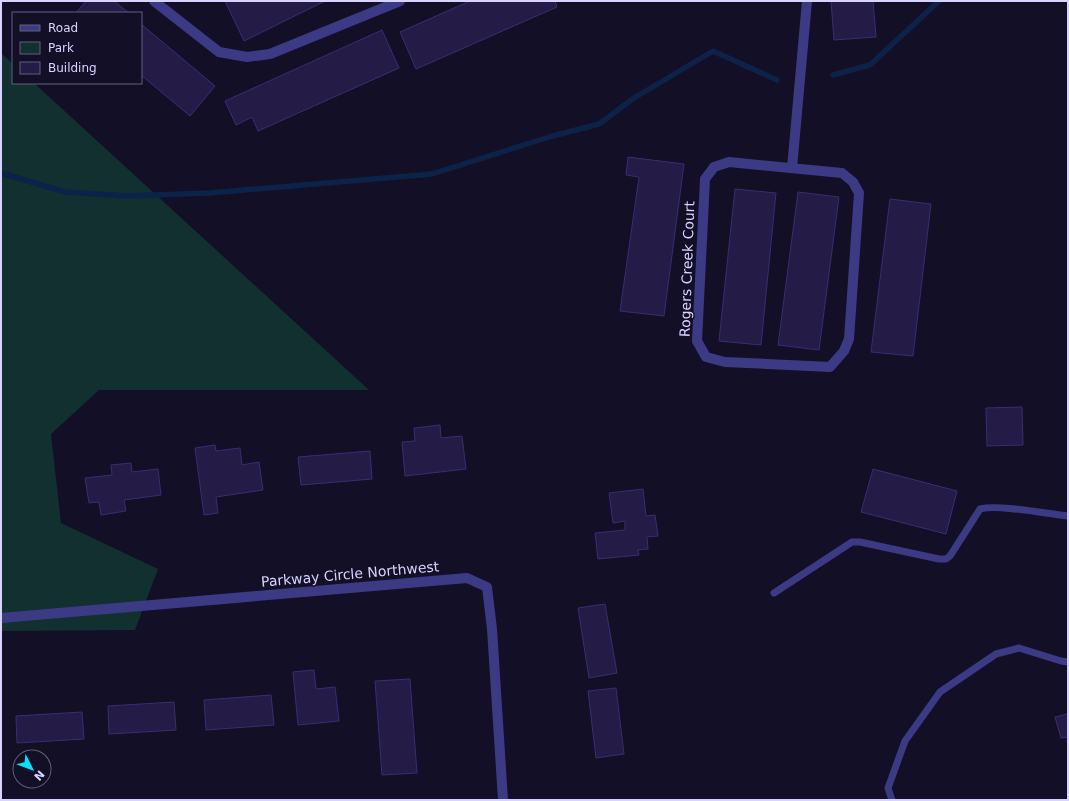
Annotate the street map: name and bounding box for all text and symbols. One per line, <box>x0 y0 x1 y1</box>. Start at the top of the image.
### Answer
legend <box>12 12 142 84</box>
text: Road <box>48 21 78 35</box>
text: Park <box>48 41 74 55</box>
text: Building <box>48 61 97 75</box>
street label: Rogers Creek Court <box>677 200 697 337</box>
street label: Parkway Circle Northwest <box>260 558 440 590</box>
north arrow <box>12 749 52 789</box>
text: N <box>31 768 47 783</box>

